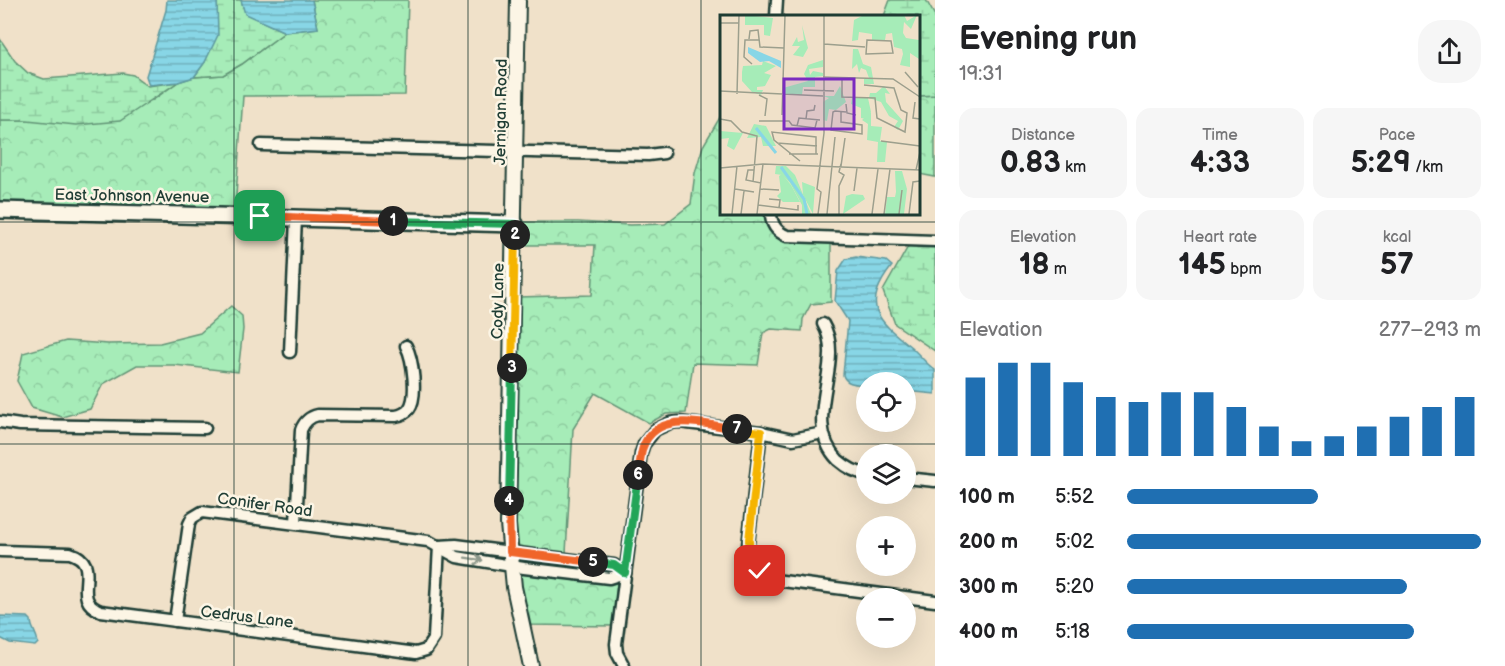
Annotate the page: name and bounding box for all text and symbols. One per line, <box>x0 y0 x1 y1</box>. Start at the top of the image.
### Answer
inset map <box>720 15 920 214</box>
text: Evening run <box>959 19 1137 59</box>
button: share <box>1418 20 1481 83</box>
street label: Jernigan Road <box>491 59 512 165</box>
text: 19:31 <box>959 62 1002 86</box>
text: Distance <box>1011 126 1075 145</box>
text: Time <box>1202 126 1238 145</box>
text: Pace <box>1379 126 1415 145</box>
text: 0.83 <box>1000 145 1061 181</box>
text: 4:33 <box>1190 145 1250 181</box>
text: 5:29 <box>1351 145 1411 181</box>
text: km <box>1061 158 1086 177</box>
text: /km <box>1411 158 1443 177</box>
street label: East Johnson Avenue <box>54 186 210 207</box>
pin <box>234 190 285 241</box>
icon: arrive <box>243 199 276 232</box>
pin: 1 <box>378 206 408 236</box>
text: 1 <box>390 211 396 230</box>
pin: 2 <box>500 220 530 250</box>
text: 2 <box>510 225 520 244</box>
text: Elevation <box>1010 228 1076 247</box>
text: Heart rate <box>1183 228 1257 247</box>
text: kcal <box>1383 228 1411 247</box>
text: 18 <box>1019 247 1050 283</box>
text: 145 <box>1178 247 1226 283</box>
text: 57 <box>1380 247 1414 283</box>
text: m <box>1050 260 1067 279</box>
text: bpm <box>1226 260 1262 279</box>
street label: Cody Lane <box>488 262 509 339</box>
text: Elevation <box>959 318 1042 342</box>
text: 277–293 m <box>1379 318 1481 342</box>
pin: 3 <box>497 353 527 383</box>
text: 3 <box>507 358 517 377</box>
map controls <box>856 372 916 648</box>
button: locate <box>856 372 916 432</box>
pin: 7 <box>722 414 752 444</box>
text: 7 <box>733 419 741 438</box>
button: layers <box>856 444 916 504</box>
pin: 6 <box>623 460 653 490</box>
text: 6 <box>633 465 643 484</box>
text: 100 m <box>959 485 1015 509</box>
text: 5:52 <box>1055 485 1094 509</box>
pin: 4 <box>494 486 524 516</box>
street label: Conifer Road <box>216 489 314 522</box>
text: 4 <box>504 491 514 510</box>
button: + <box>856 516 916 576</box>
text: 200 m <box>959 530 1018 554</box>
text: 5:02 <box>1055 530 1094 554</box>
pin <box>734 545 785 596</box>
pin: 5 <box>578 547 608 577</box>
text: 5 <box>588 552 598 571</box>
one-way arrow <box>464 554 483 565</box>
icon: check <box>743 554 776 587</box>
text: 300 m <box>959 575 1018 599</box>
text: 5:20 <box>1055 575 1094 599</box>
button: − <box>856 588 916 648</box>
street label: Cedrus Lane <box>199 602 295 633</box>
text: 400 m <box>959 620 1018 644</box>
text: 5:18 <box>1055 620 1090 644</box>

